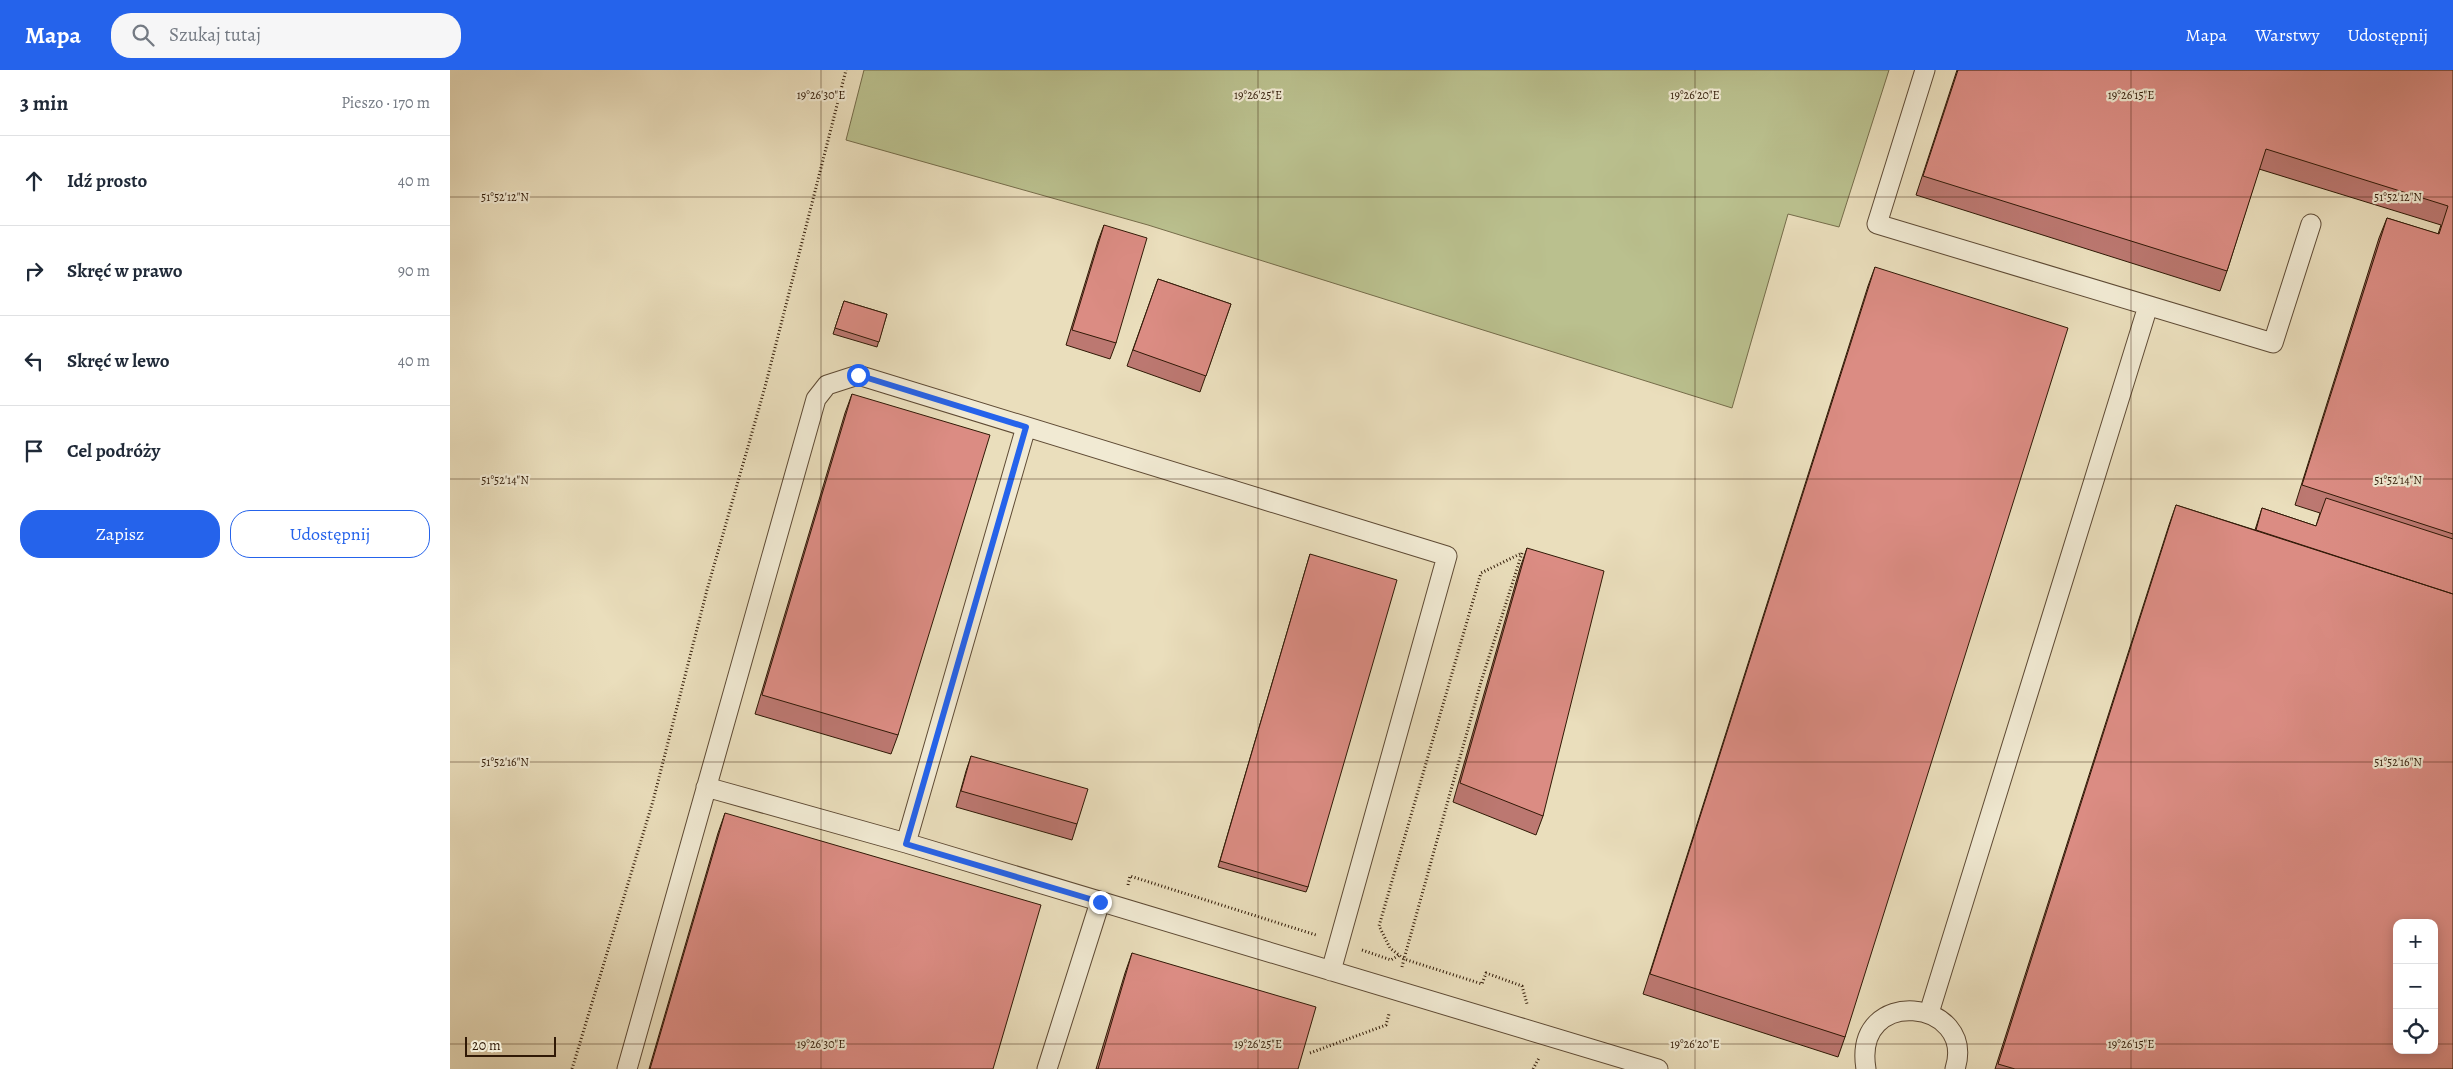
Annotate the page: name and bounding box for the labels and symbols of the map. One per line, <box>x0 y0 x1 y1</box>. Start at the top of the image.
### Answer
text: 19°26'30"E <box>797 87 845 103</box>
text: 19°26'25"E <box>1234 87 1282 103</box>
text: 19°26'20"E <box>1670 87 1720 103</box>
text: 19°26'15"E <box>2108 87 2154 103</box>
text: 51°52'12"N <box>481 189 529 205</box>
text: 51°52'12"N <box>2374 189 2422 205</box>
route start <box>847 364 870 387</box>
text: 51°52'14"N <box>481 472 529 488</box>
text: 51°52'14"N <box>2374 472 2422 488</box>
text: 51°52'16"N <box>481 754 529 770</box>
text: 51°52'16"N <box>2374 754 2422 770</box>
route end <box>1089 891 1112 914</box>
scale bar <box>465 1034 556 1057</box>
text: 19°26'30"E <box>797 1036 845 1052</box>
text: 19°26'25"E <box>1234 1036 1282 1052</box>
text: 19°26'20"E <box>1670 1036 1720 1052</box>
text: 19°26'15"E <box>2108 1036 2154 1052</box>

